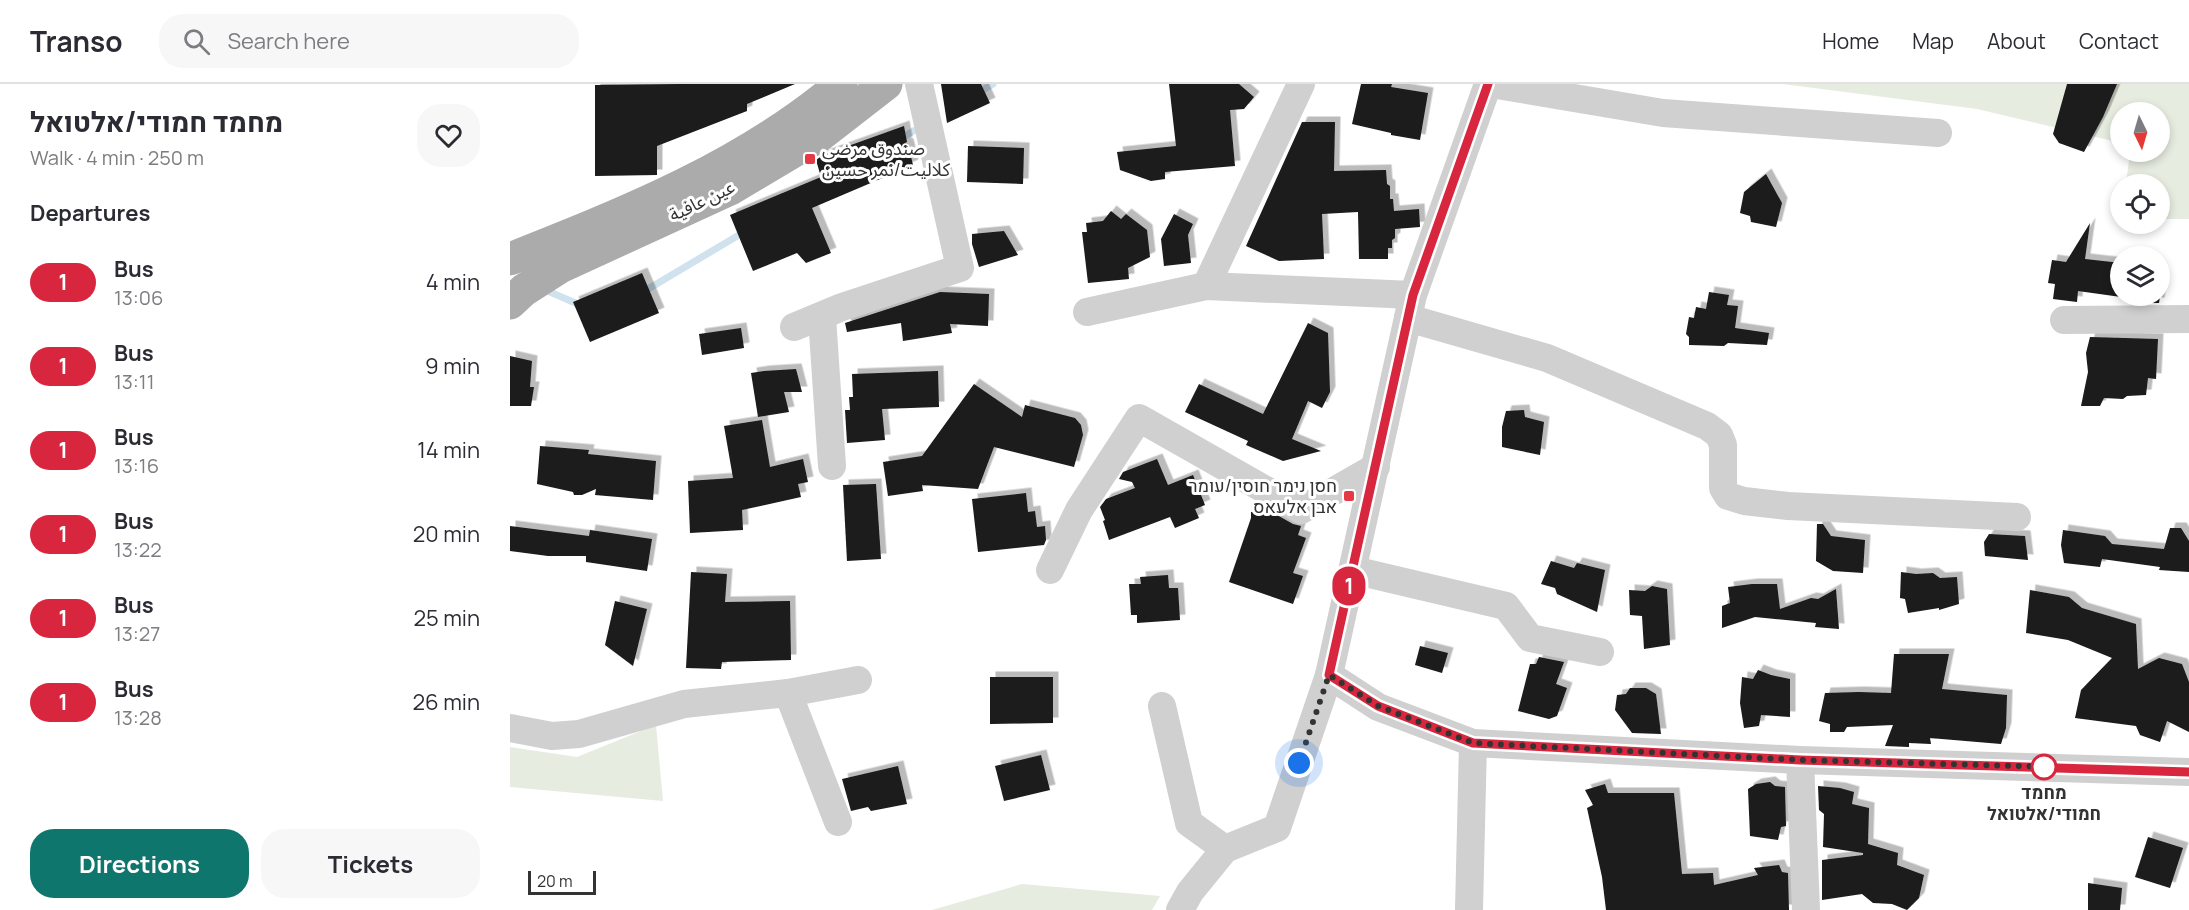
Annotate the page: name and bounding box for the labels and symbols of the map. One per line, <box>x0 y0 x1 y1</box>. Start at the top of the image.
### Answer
north arrow <box>2110 102 2170 162</box>
place label: صندوق مرضى كلاليت/نمر حسين <box>822 136 951 181</box>
marker: صندوق مرضى كلاليت/نمر حسين <box>803 152 817 166</box>
street label: عين عافية <box>665 174 738 226</box>
place label: חסן נימר חוסין/עומר אבן אלעאס <box>1189 473 1337 518</box>
marker: חסן נימר חוסין/עומר אבן אלעאס <box>1342 489 1356 503</box>
line badge: 1 <box>1330 566 1368 606</box>
your location <box>1284 748 1314 778</box>
marker: מחמד חמודי/אלטואל <box>2031 754 2057 780</box>
place label: מחמד חמודי/אלטואל <box>1987 780 2101 825</box>
scale bar <box>528 868 596 896</box>

